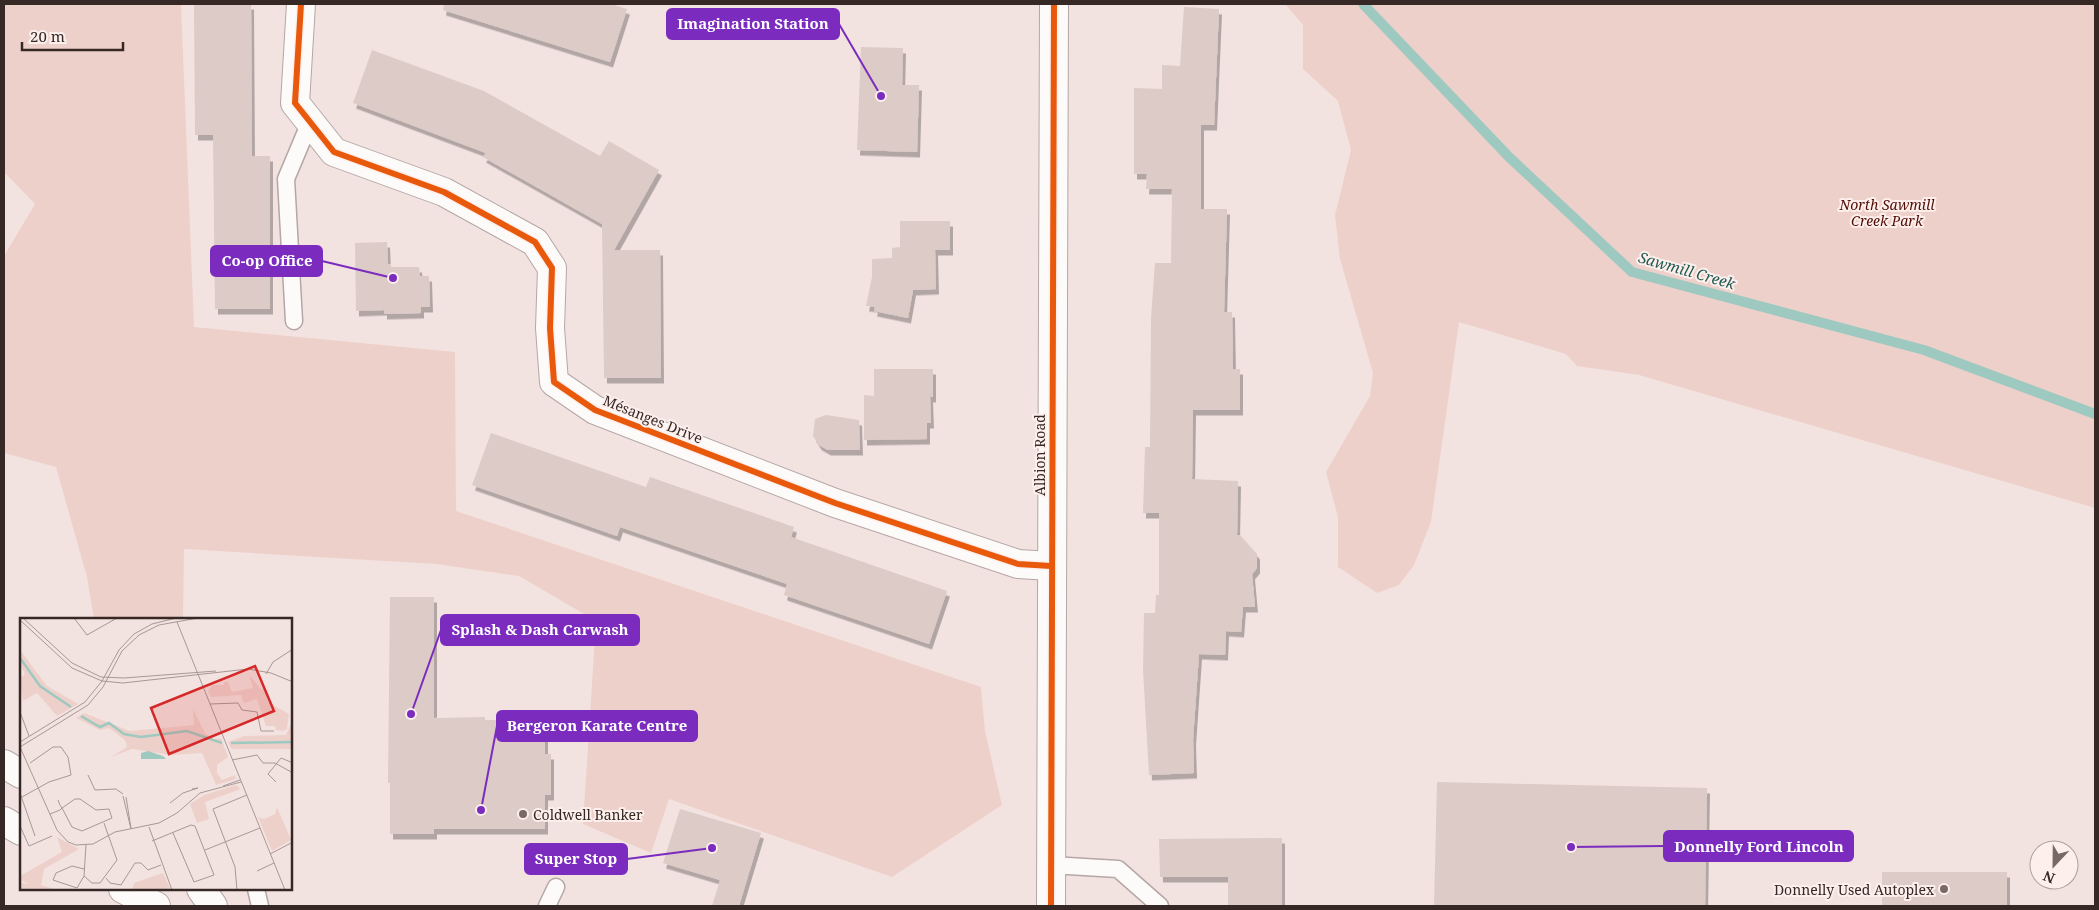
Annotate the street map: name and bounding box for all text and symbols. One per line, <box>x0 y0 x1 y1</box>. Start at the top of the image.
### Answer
callout: Imagination Station <box>667 9 839 39</box>
text: Imagination Station <box>677 13 829 33</box>
scale bar <box>22 20 124 52</box>
text: 20 m <box>30 26 65 46</box>
park label: North Sawmill Creek Park <box>1839 195 1935 230</box>
callout: Co-op Office <box>211 246 322 276</box>
water label: Sawmill Creek <box>1636 247 1738 293</box>
text: Co-op Office <box>221 250 313 270</box>
street label: Mésanges Drive <box>600 390 706 448</box>
street label: Albion Road <box>1030 414 1049 496</box>
callout: Splash & Dash Carwash <box>441 615 639 645</box>
inset map <box>20 618 292 890</box>
text: Splash & Dash Carwash <box>451 619 629 639</box>
callout: Bergeron Karate Centre <box>497 711 697 741</box>
text: Bergeron Karate Centre <box>507 715 687 735</box>
place label: Coldwell Banker <box>533 805 643 824</box>
marker: Coldwell Banker <box>517 808 529 820</box>
callout: Donnelly Ford Lincoln <box>1664 831 1853 861</box>
text: Donnelly Ford Lincoln <box>1674 836 1844 856</box>
north arrow <box>2029 840 2079 890</box>
callout: Super Stop <box>525 844 627 874</box>
text: Super Stop <box>535 848 617 868</box>
text: N <box>2040 867 2058 888</box>
place label: Donnelly Used Autoplex <box>1774 880 1935 899</box>
marker: Donnelly Used Autoplex <box>1938 883 1950 895</box>

